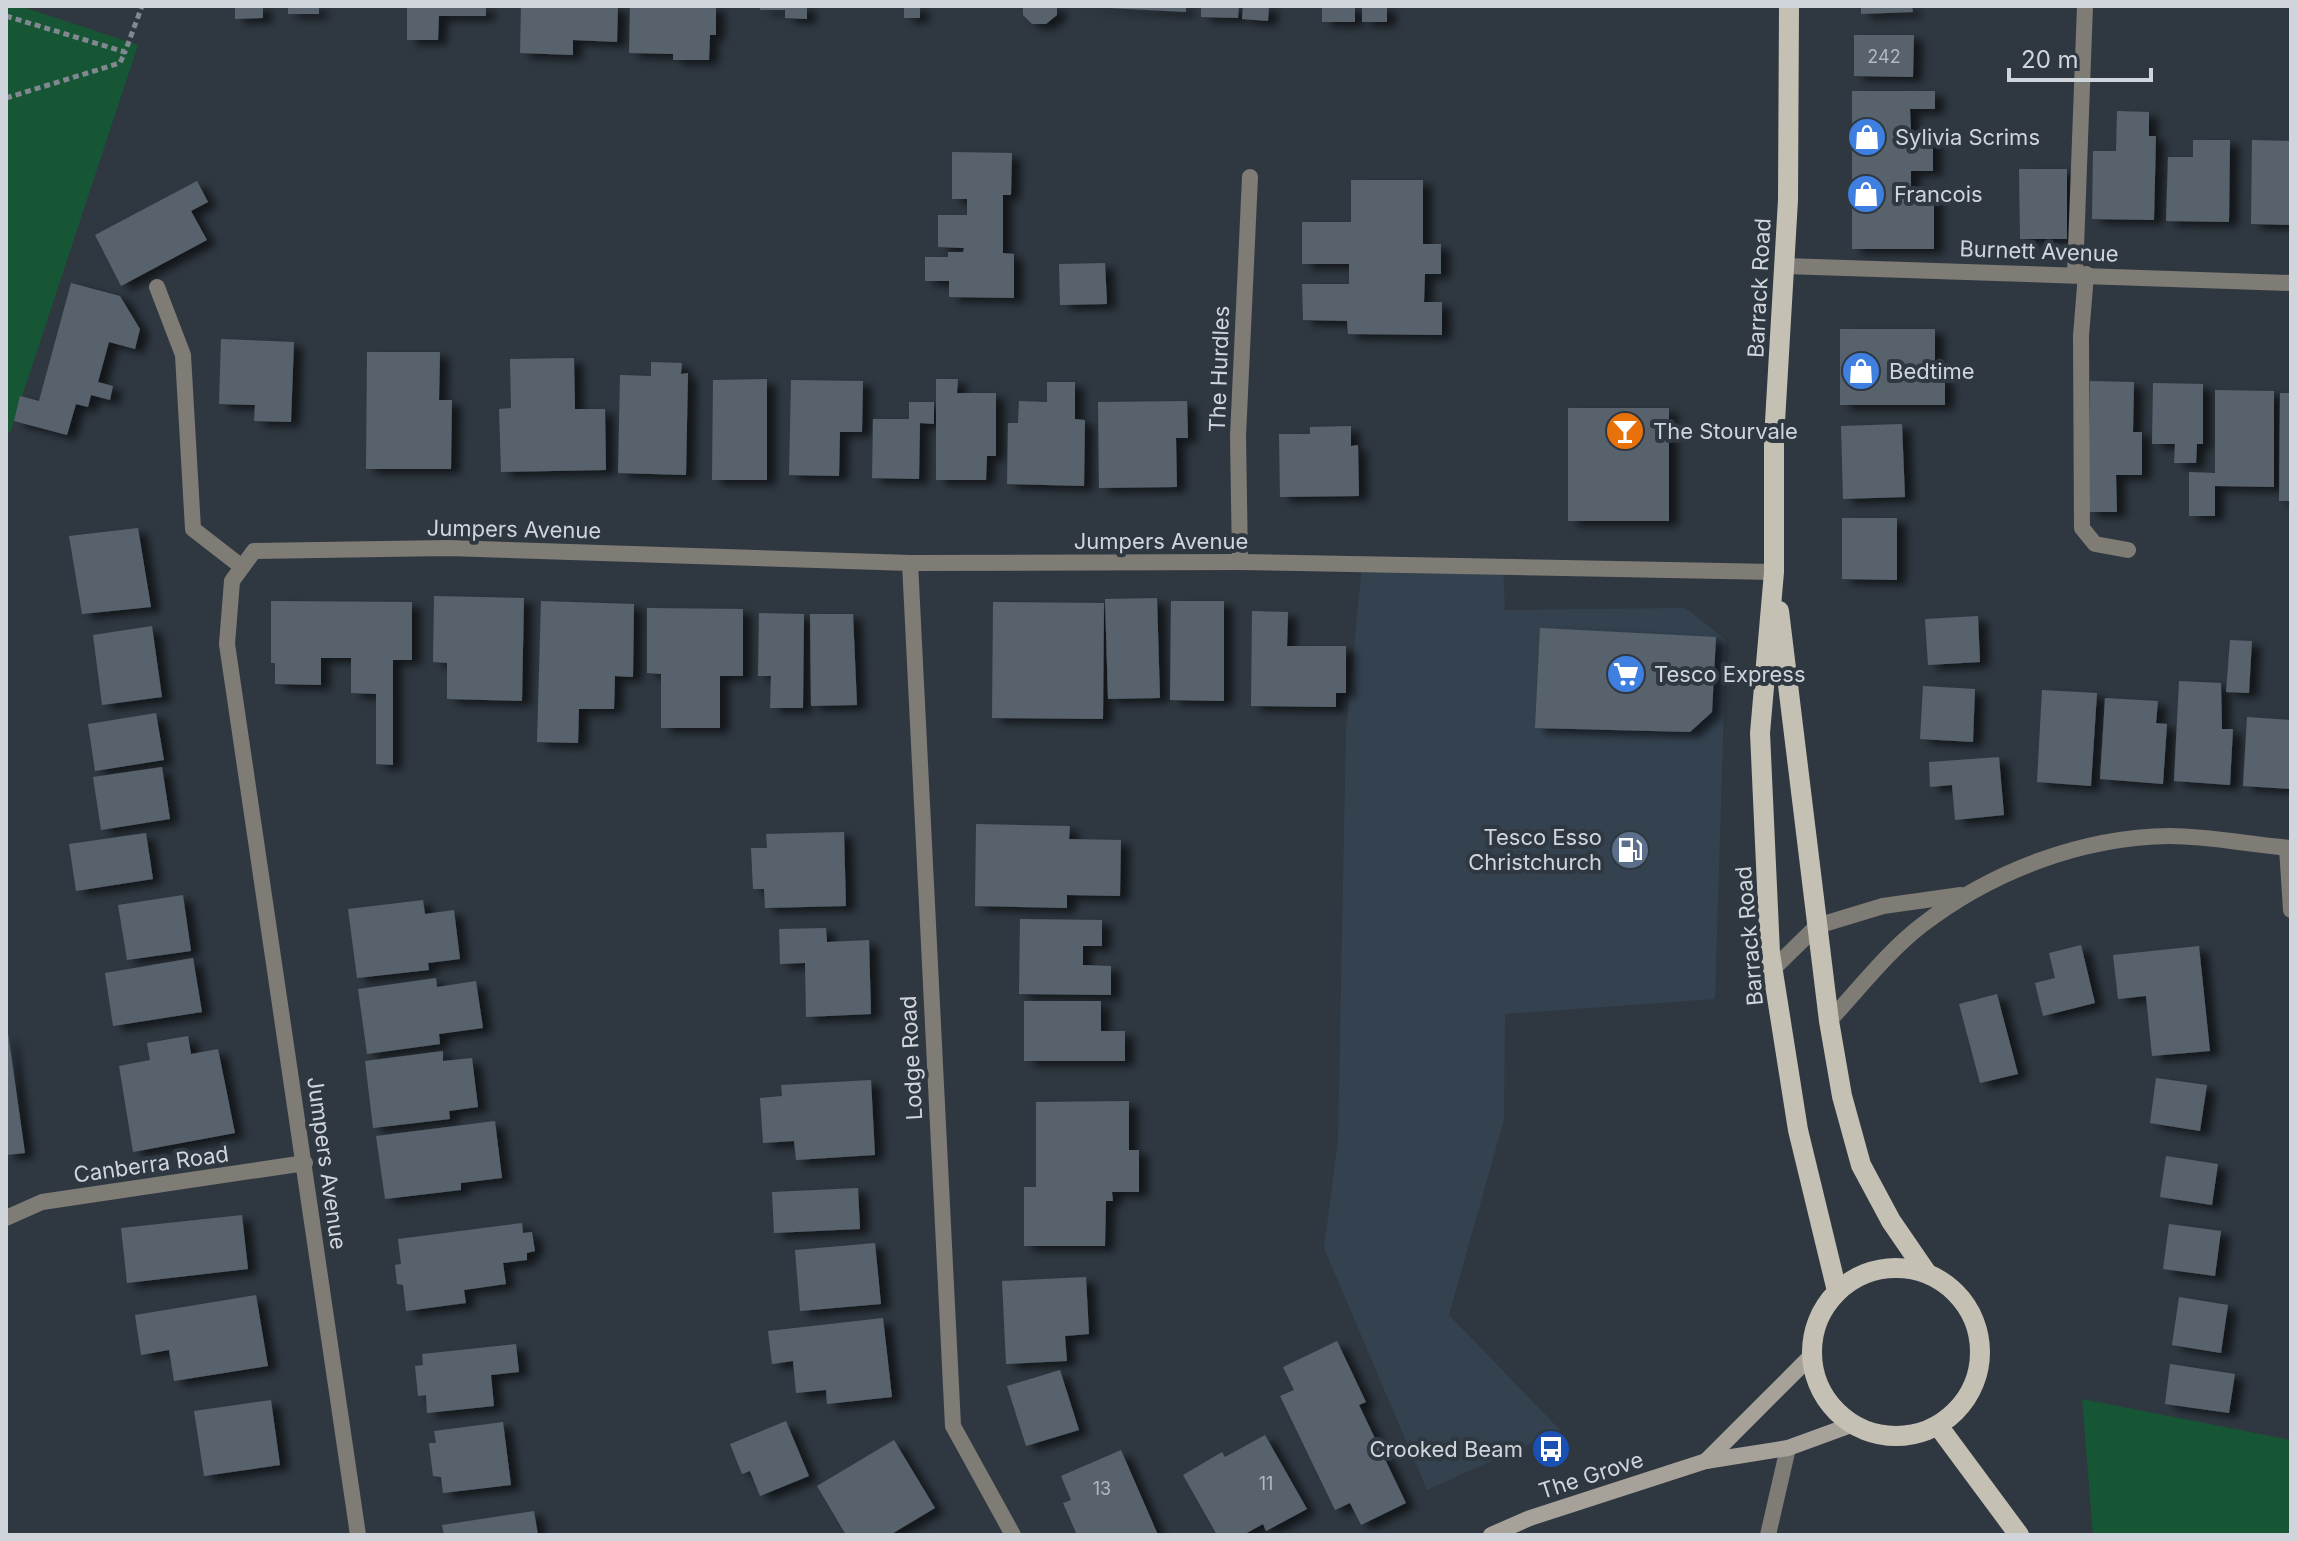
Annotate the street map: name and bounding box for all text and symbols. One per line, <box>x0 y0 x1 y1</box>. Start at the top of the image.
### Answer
scale bar <box>2009 32 2151 82</box>
text: 20 m <box>2021 45 2079 74</box>
house number: 242 <box>1867 46 1901 67</box>
shop icon: Sylivia Scrims <box>1846 116 1888 158</box>
place label: Sylivia Scrims <box>1895 124 2040 150</box>
shop icon: Francois <box>1845 173 1887 215</box>
place label: Francois <box>1894 181 1983 207</box>
street label: Barrack Road <box>1742 217 1776 359</box>
street label: Burnett Avenue <box>1959 235 2119 267</box>
street label: The Hurdles <box>1204 305 1234 433</box>
shop icon: Bedtime <box>1840 350 1882 392</box>
place label: Bedtime <box>1889 358 1975 384</box>
bar icon: The Stourvale <box>1604 410 1646 452</box>
place label: The Stourvale <box>1653 418 1798 444</box>
street label: Jumpers Avenue <box>427 514 601 544</box>
street label: Jumpers Avenue <box>1074 528 1248 554</box>
supermarket icon: Tesco Express <box>1605 653 1647 695</box>
place label: Tesco Express <box>1654 661 1806 687</box>
place label: Tesco Esso Christchurch <box>1468 824 1602 875</box>
fuel station icon: Tesco Esso Christchurch <box>1609 829 1651 871</box>
street label: Barrack Road <box>1730 865 1768 1007</box>
street label: Lodge Road <box>895 995 927 1121</box>
street label: Jumpers Avenue <box>302 1075 352 1251</box>
street label: Canberra Road <box>72 1140 230 1188</box>
bus stop icon: Crooked Beam <box>1530 1428 1572 1470</box>
place label: Crooked Beam <box>1370 1436 1523 1462</box>
street label: The Grove <box>1536 1446 1646 1504</box>
house number: 11 <box>1259 1473 1273 1494</box>
house number: 13 <box>1093 1478 1111 1499</box>

